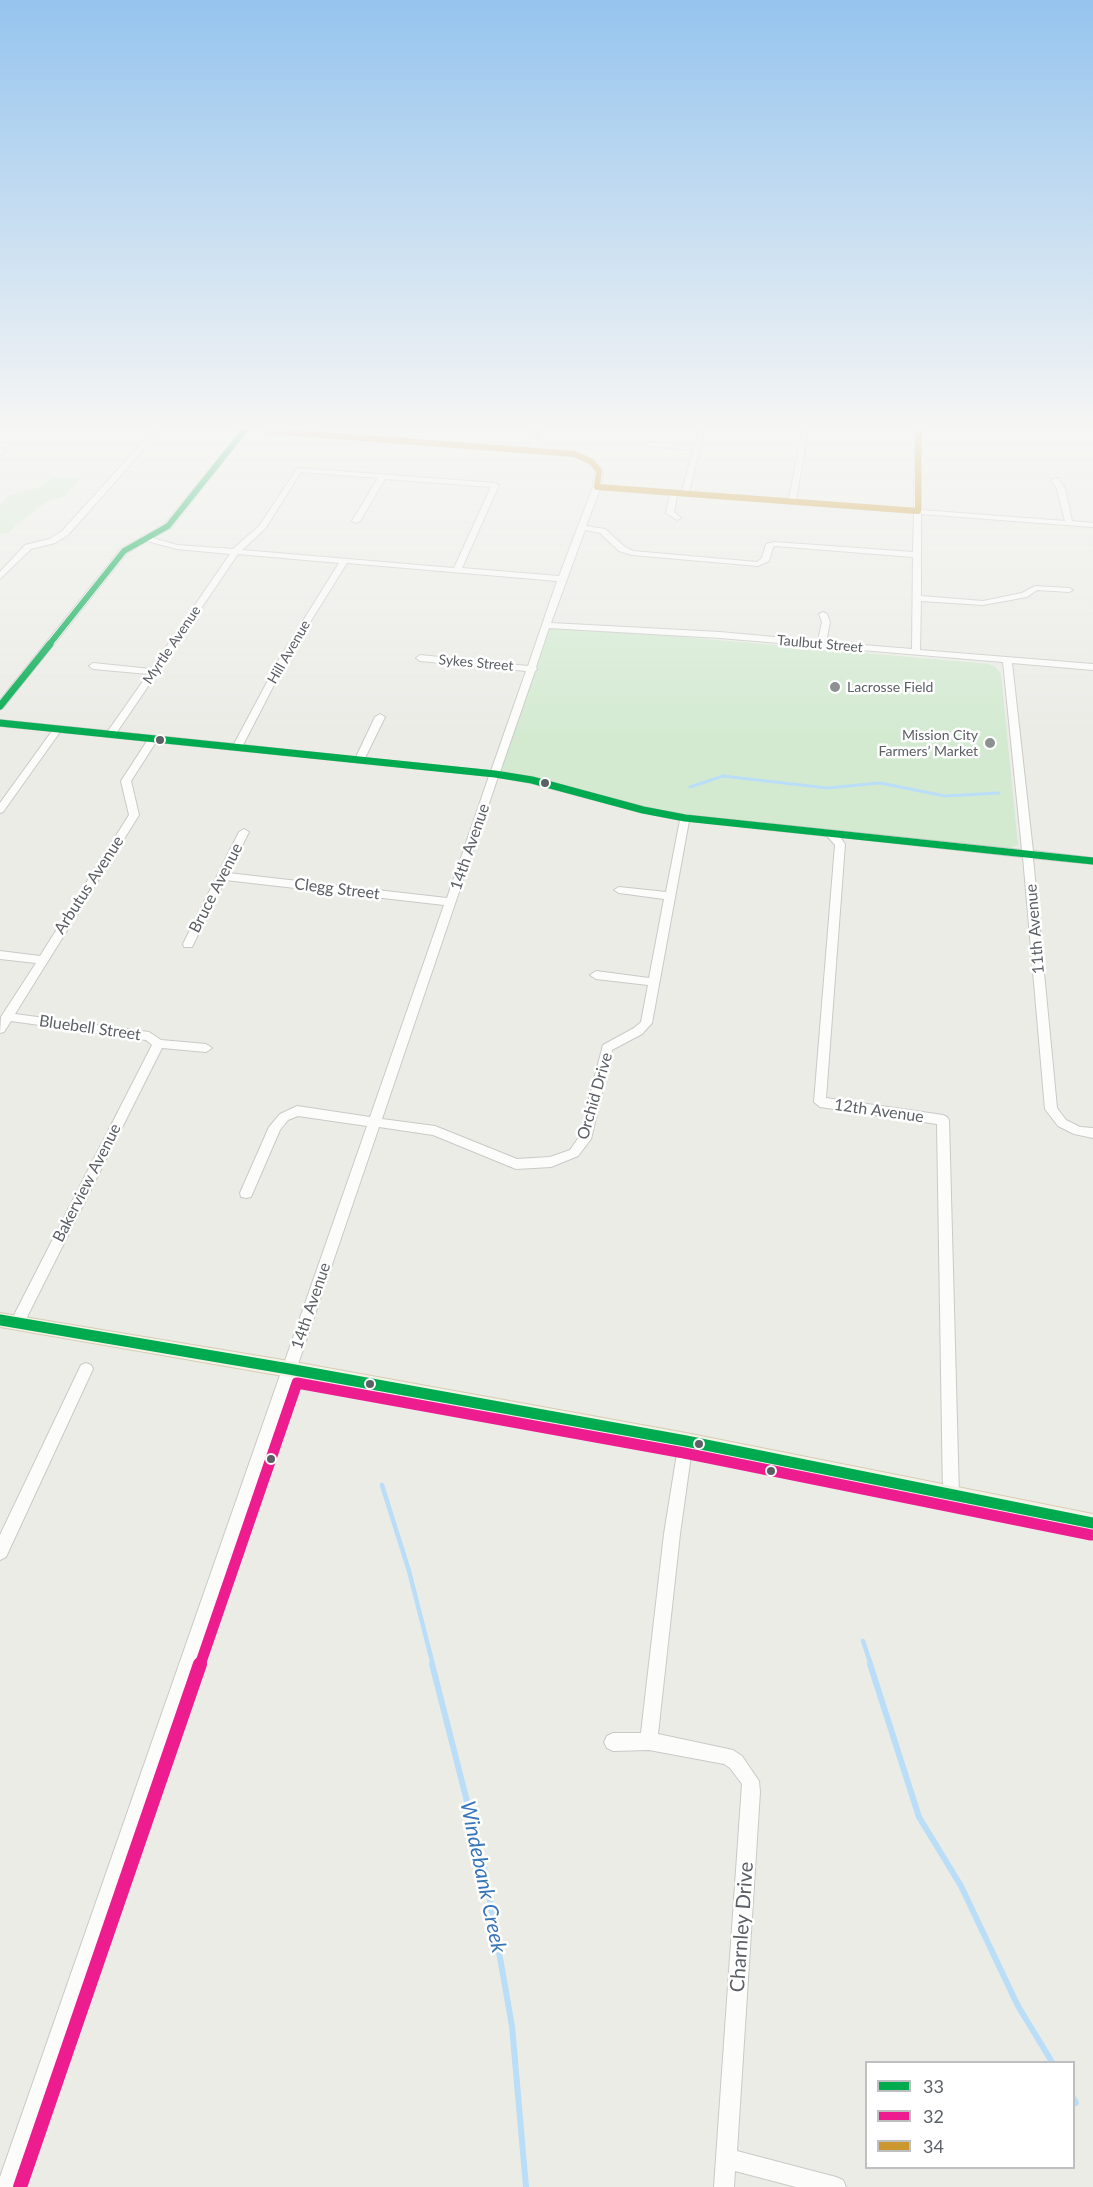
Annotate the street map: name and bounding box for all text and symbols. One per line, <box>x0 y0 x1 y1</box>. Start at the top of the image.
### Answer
street label: Myrtle Avenue <box>140 603 204 687</box>
street label: Hill Avenue <box>264 617 314 687</box>
street label: Taulbut Street <box>777 632 863 656</box>
street label: Sykes Street <box>438 651 514 675</box>
place label: Lacrosse Field <box>847 679 933 695</box>
marker: Lacrosse Field <box>828 680 842 694</box>
place label: Mission City Farmers’ Market <box>879 727 978 760</box>
unlabelled marker <box>154 734 166 746</box>
marker: Mission City Farmers’ Market <box>983 736 997 750</box>
unlabelled marker <box>539 777 551 789</box>
street label: 14th Avenue <box>446 801 494 893</box>
street label: Arbutus Avenue <box>50 832 128 938</box>
street label: Bruce Avenue <box>185 840 247 936</box>
street label: Clegg Street <box>293 874 381 904</box>
street label: 11th Avenue <box>1022 883 1048 975</box>
street label: Bluebell Street <box>38 1011 142 1045</box>
street label: Orchid Drive <box>573 1050 617 1142</box>
street label: 12th Avenue <box>833 1095 925 1127</box>
street label: Bakerview Avenue <box>49 1121 125 1245</box>
street label: 14th Avenue <box>287 1260 335 1352</box>
unlabelled marker <box>364 1378 376 1390</box>
unlabelled marker <box>693 1438 705 1450</box>
unlabelled marker <box>265 1453 277 1465</box>
unlabelled marker <box>765 1465 777 1477</box>
water label: Windebank Creek <box>455 1799 511 1955</box>
street label: Charnley Drive <box>725 1861 759 1993</box>
legend <box>865 2061 1075 2169</box>
text: 33 <box>923 2075 944 2097</box>
text: 32 <box>923 2105 944 2127</box>
text: 34 <box>923 2135 944 2157</box>

